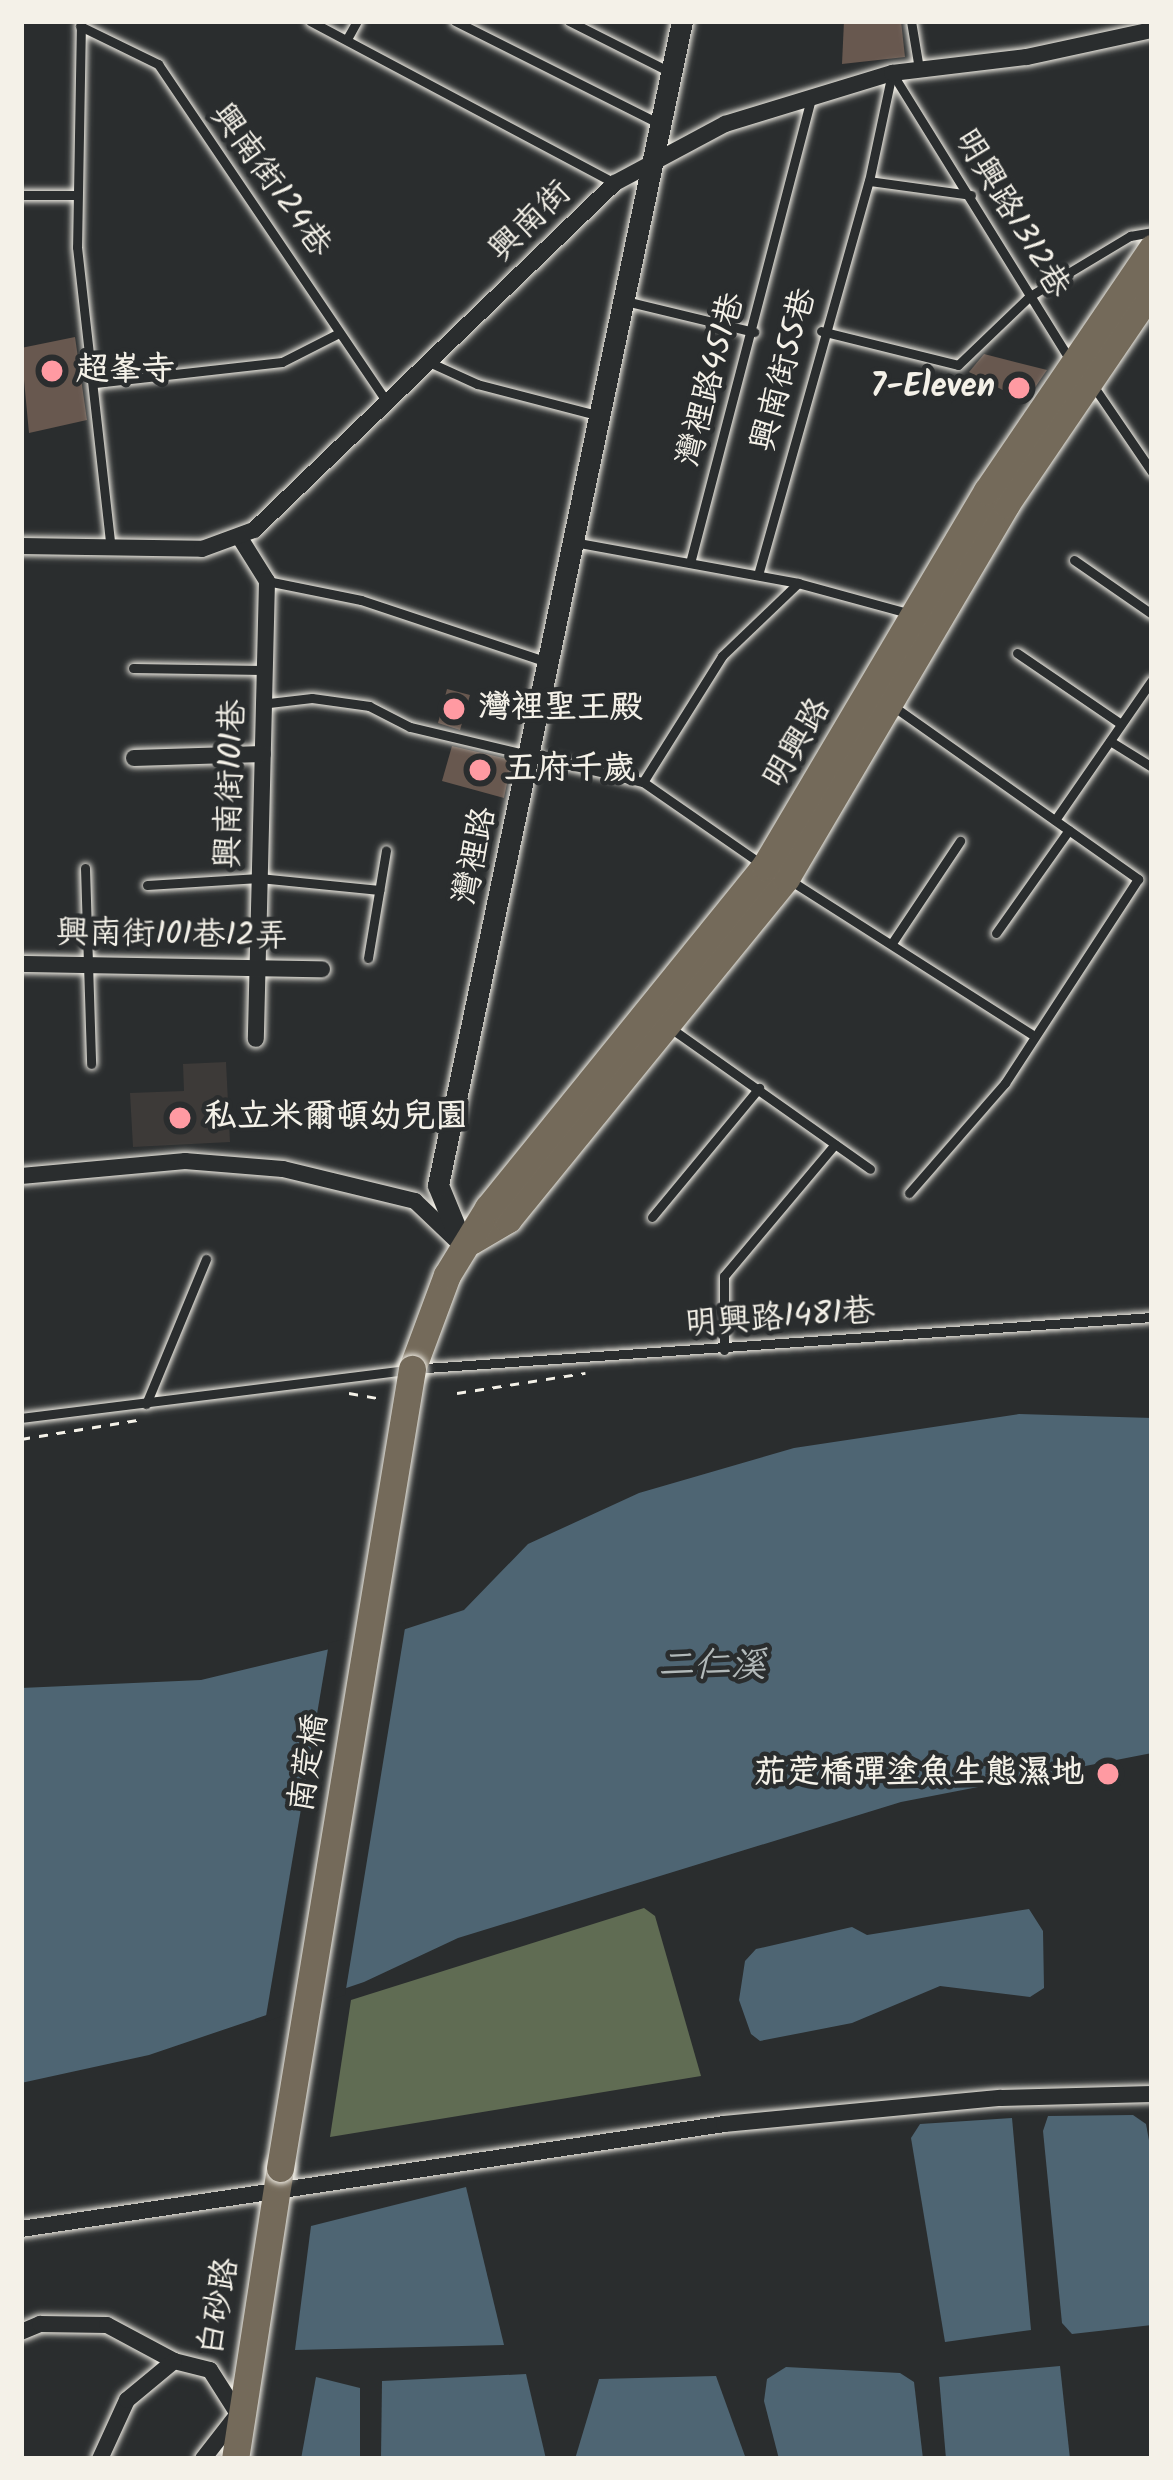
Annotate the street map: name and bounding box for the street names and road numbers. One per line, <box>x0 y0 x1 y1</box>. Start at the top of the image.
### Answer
street label: 興南街124巷 <box>201 97 339 265</box>
street label: 明興路1312巷 <box>945 122 1077 306</box>
street label: 興南街 <box>482 173 580 271</box>
street label: 興南街55巷 <box>744 284 826 456</box>
street label: 灣裡路451巷 <box>670 289 754 471</box>
street label: 明興路 <box>756 691 840 797</box>
street label: 興南街101巷 <box>209 699 255 869</box>
street label: 灣裡路 <box>446 803 506 909</box>
street label: 興南街101巷12弄 <box>56 914 288 958</box>
street label: 明興路1481巷 <box>683 1293 877 1345</box>
street label: 南萣橋 <box>283 1711 337 1815</box>
street label: 白砂路 <box>192 2255 248 2359</box>

